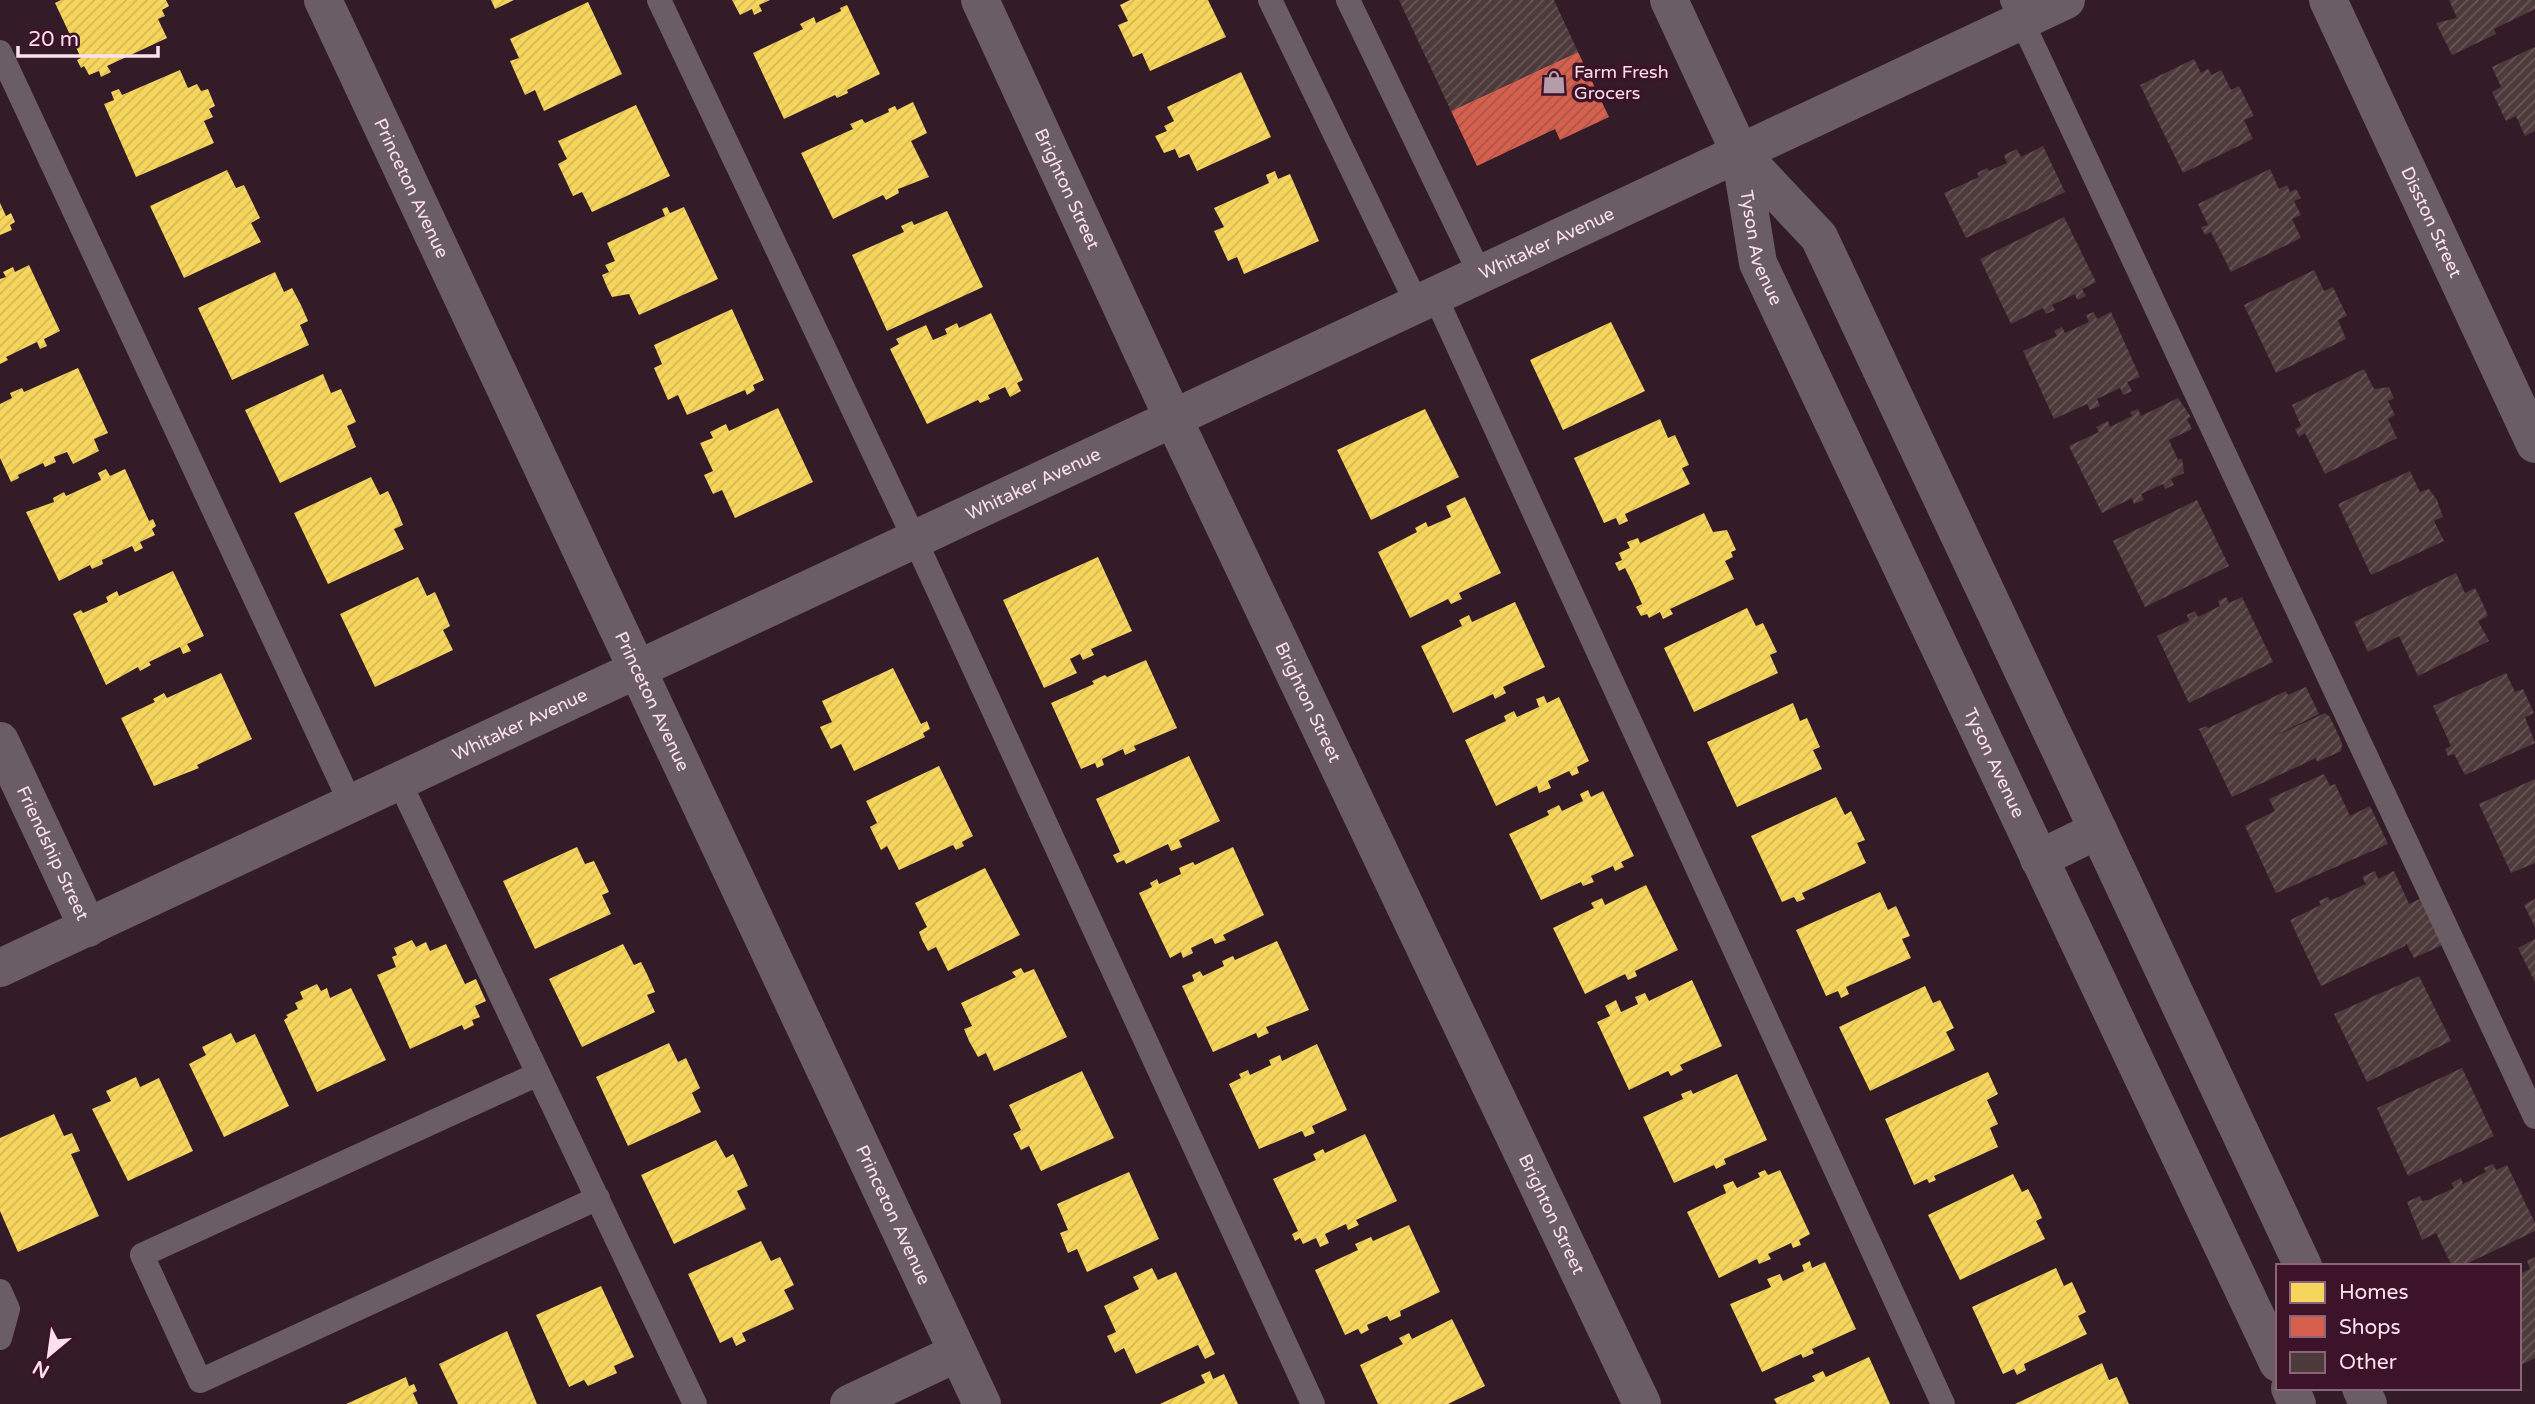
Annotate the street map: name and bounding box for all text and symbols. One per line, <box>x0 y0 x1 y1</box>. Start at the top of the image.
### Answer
scale bar <box>18 14 158 58</box>
text: 20 m <box>28 27 79 52</box>
place label: Farm Fresh Grocers <box>1574 61 1669 104</box>
shop icon: Farm Fresh Grocers <box>1540 68 1568 96</box>
street label: Princeton Avenue <box>369 115 454 262</box>
street label: Brighton Street <box>1030 125 1105 253</box>
street label: Disston Street <box>2396 163 2467 281</box>
street label: Tyson Avenue <box>1735 189 1787 309</box>
street label: Whitaker Avenue <box>1476 202 1618 284</box>
street label: Whitaker Avenue <box>962 443 1104 525</box>
street label: Princeton Avenue <box>610 628 695 775</box>
street label: Brighton Street <box>1270 638 1346 766</box>
street label: Whitaker Avenue <box>449 683 591 766</box>
street label: Tyson Avenue <box>1959 704 2030 821</box>
street label: Friendship Street <box>12 782 94 924</box>
street label: Princeton Avenue <box>851 1141 935 1288</box>
street label: Brighton Street <box>1514 1150 1590 1278</box>
legend <box>2276 1264 2521 1390</box>
text: Homes <box>2339 1280 2409 1305</box>
text: Shops <box>2339 1315 2401 1340</box>
north arrow <box>14 1320 84 1390</box>
text: Other <box>2339 1350 2397 1375</box>
text: N <box>29 1356 53 1382</box>

